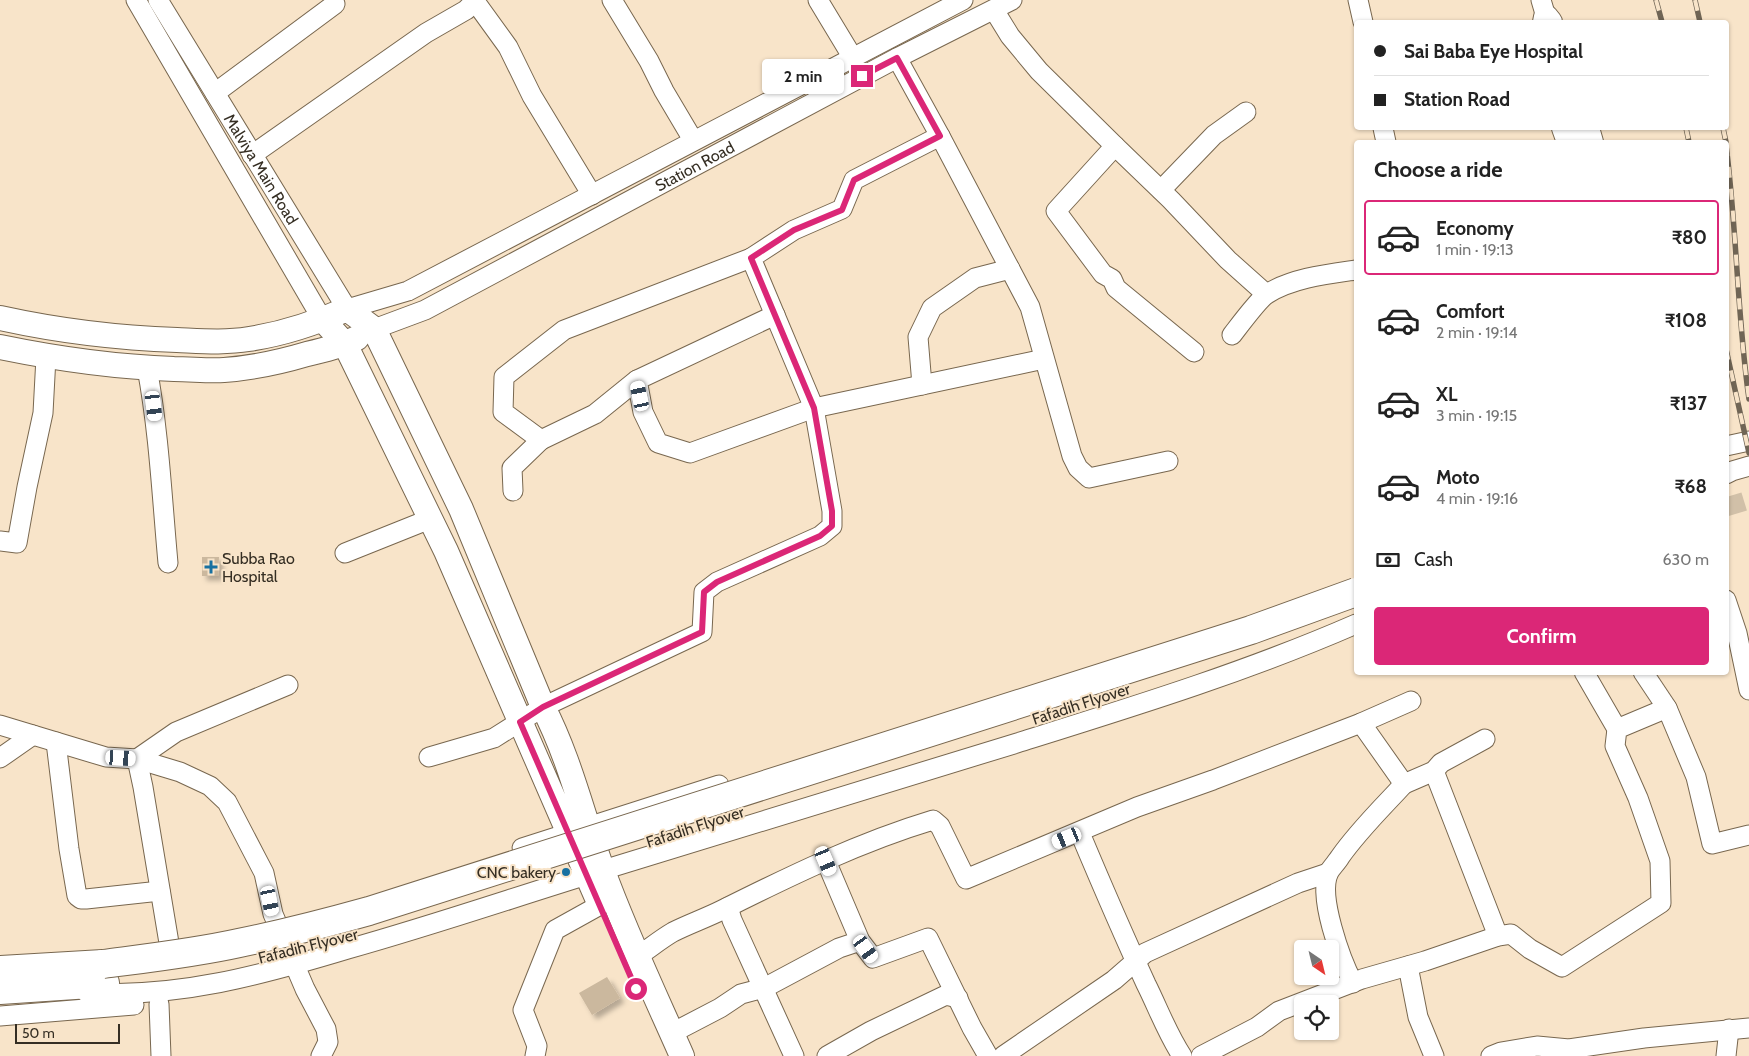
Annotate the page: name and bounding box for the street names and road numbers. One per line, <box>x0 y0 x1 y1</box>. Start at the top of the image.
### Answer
street label: Malviya Main Road <box>220 110 302 228</box>
street label: Station Road <box>652 137 737 195</box>
street label: Fafadih Flyover <box>1030 679 1133 729</box>
street label: Fafadih Flyover <box>644 802 747 852</box>
street label: Fafadih Flyover <box>256 924 361 968</box>

